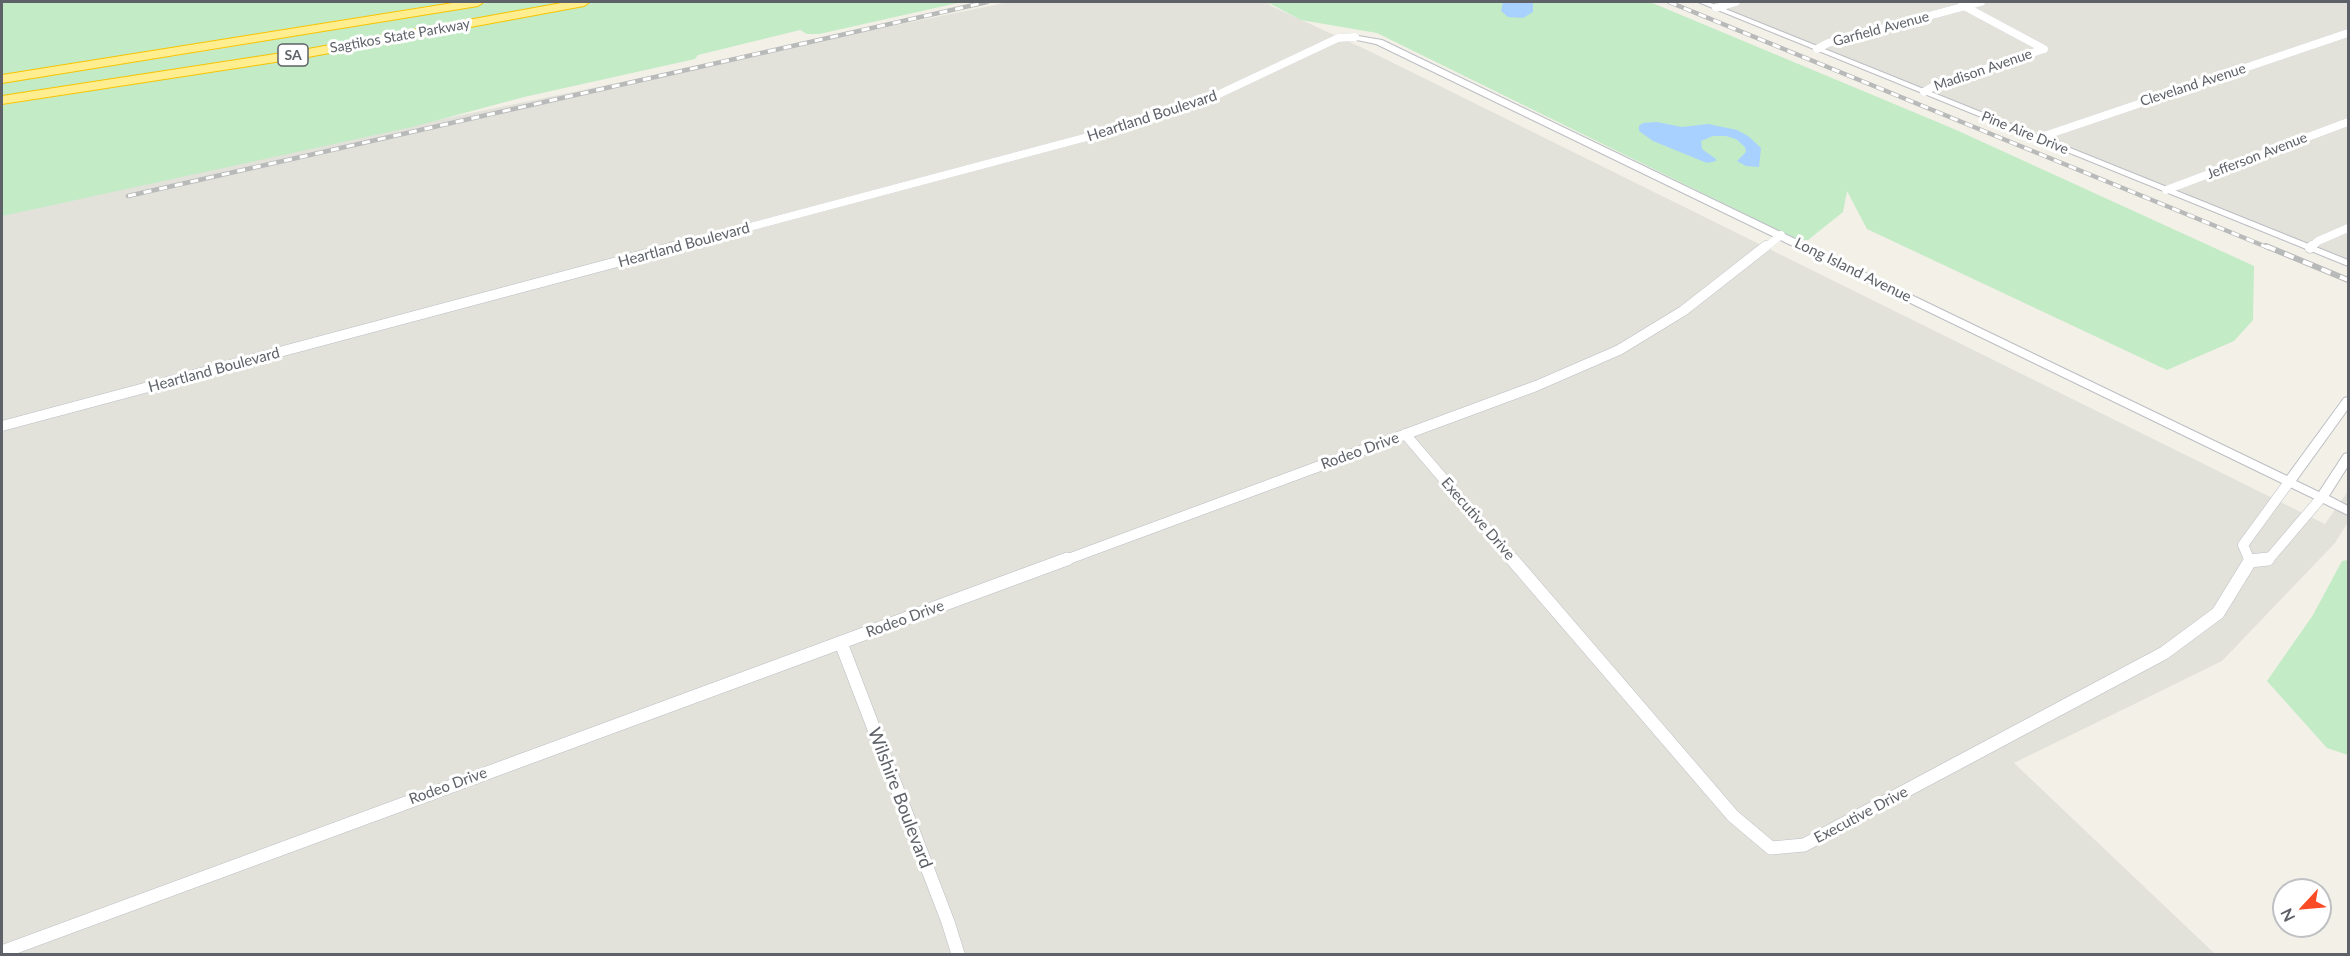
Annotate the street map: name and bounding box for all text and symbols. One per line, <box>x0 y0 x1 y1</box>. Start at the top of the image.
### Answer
street label: Garfield Avenue <box>1831 8 1931 50</box>
street label: Sagtikos State Parkway <box>329 15 471 57</box>
road number: SA <box>278 44 308 66</box>
street label: Madison Avenue <box>1932 45 2034 95</box>
street label: Cleveland Avenue <box>2138 60 2248 110</box>
street label: Heartland Boulevard <box>1085 87 1219 145</box>
street label: Pine Aire Drive <box>1979 108 2071 158</box>
street label: Jefferson Avenue <box>2204 129 2310 183</box>
street label: Heartland Boulevard <box>616 219 752 271</box>
street label: Long Island Avenue <box>1792 234 1914 306</box>
street label: Heartland Boulevard <box>146 344 282 396</box>
street label: Rodeo Drive <box>1318 429 1402 473</box>
street label: Executive Drive <box>1437 474 1519 564</box>
street label: Rodeo Drive <box>863 597 947 641</box>
street label: Wilshire Boulevard <box>863 724 937 872</box>
street label: Rodeo Drive <box>406 764 490 808</box>
street label: Executive Drive <box>1811 783 1911 847</box>
north arrow <box>2272 878 2332 938</box>
text: N <box>2276 906 2298 925</box>

